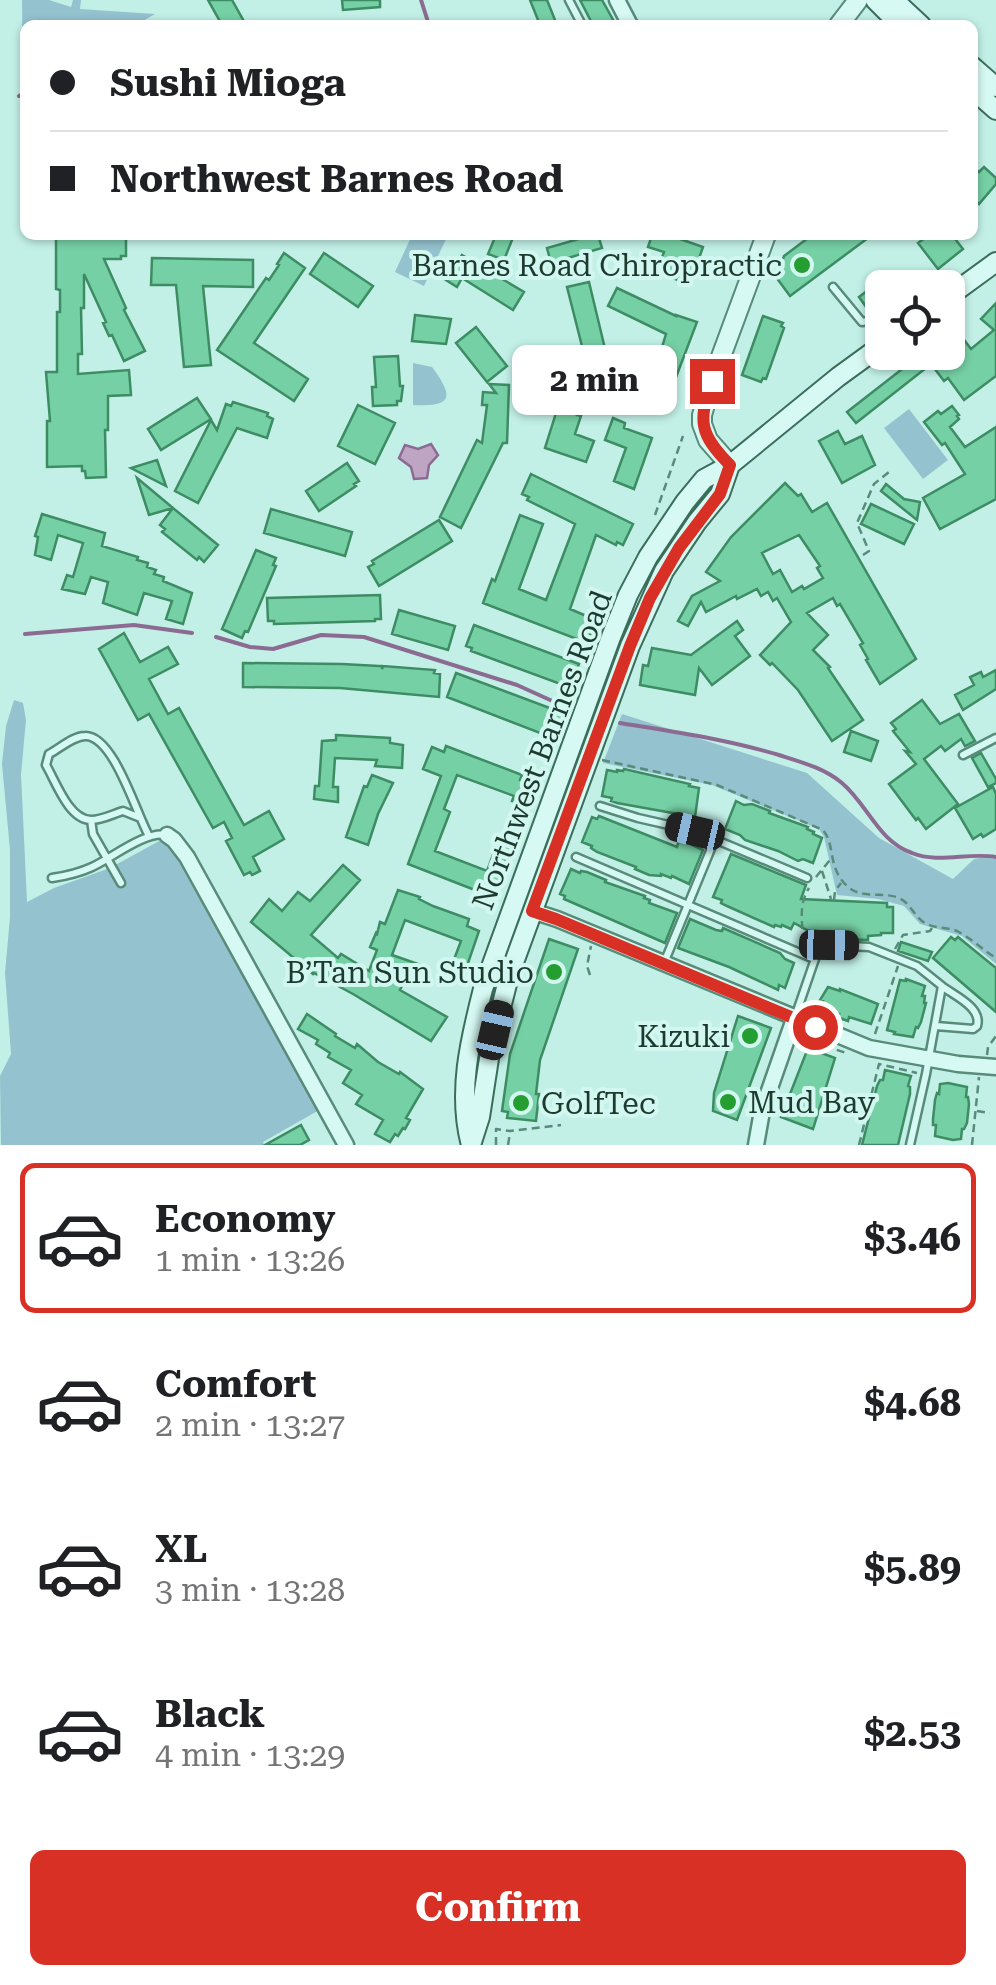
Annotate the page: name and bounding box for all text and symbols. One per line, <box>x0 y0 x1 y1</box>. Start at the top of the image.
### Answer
text: Sushi Mioga <box>110 61 346 105</box>
text: Northwest Barnes Road <box>110 157 563 201</box>
place label: Barnes Road Chiropractic <box>412 248 782 283</box>
marker: Barnes Road Chiropractic <box>791 254 813 276</box>
map controls <box>865 270 965 370</box>
button: locate <box>865 270 965 370</box>
callout: 2 min <box>512 346 677 416</box>
route end <box>690 359 735 404</box>
text: 2 min <box>550 361 639 399</box>
street label: Northwest Barnes Road <box>465 586 619 914</box>
car <box>662 810 728 852</box>
car <box>799 929 859 961</box>
place label: B’Tan Sun Studio <box>286 955 534 990</box>
marker: B’Tan Sun Studio <box>543 961 565 983</box>
car <box>474 997 516 1063</box>
route start <box>793 1005 838 1050</box>
place label: Kizuki <box>637 1019 730 1054</box>
marker: Kizuki <box>739 1025 761 1047</box>
place label: Mud Bay <box>748 1085 875 1120</box>
place label: GolfTec <box>541 1086 656 1121</box>
marker: Mud Bay <box>717 1091 739 1113</box>
marker: GolfTec <box>510 1092 532 1114</box>
icon: car <box>35 1193 125 1283</box>
text: Economy <box>155 1197 335 1241</box>
text: $3.46 <box>864 1216 961 1260</box>
text: 1 min · 13:26 <box>155 1241 345 1279</box>
icon: car <box>35 1358 125 1448</box>
text: Comfort <box>155 1362 316 1406</box>
text: $4.68 <box>864 1381 961 1425</box>
text: 2 min · 13:27 <box>155 1406 345 1444</box>
icon: car <box>35 1523 125 1613</box>
text: XL <box>155 1527 207 1571</box>
text: $5.89 <box>864 1546 961 1590</box>
text: 3 min · 13:28 <box>155 1571 345 1609</box>
icon: car <box>35 1688 125 1778</box>
text: Black <box>155 1692 265 1736</box>
text: $2.53 <box>864 1711 961 1755</box>
text: 4 min · 13:29 <box>155 1736 345 1774</box>
button: Confirm <box>30 1850 966 1965</box>

